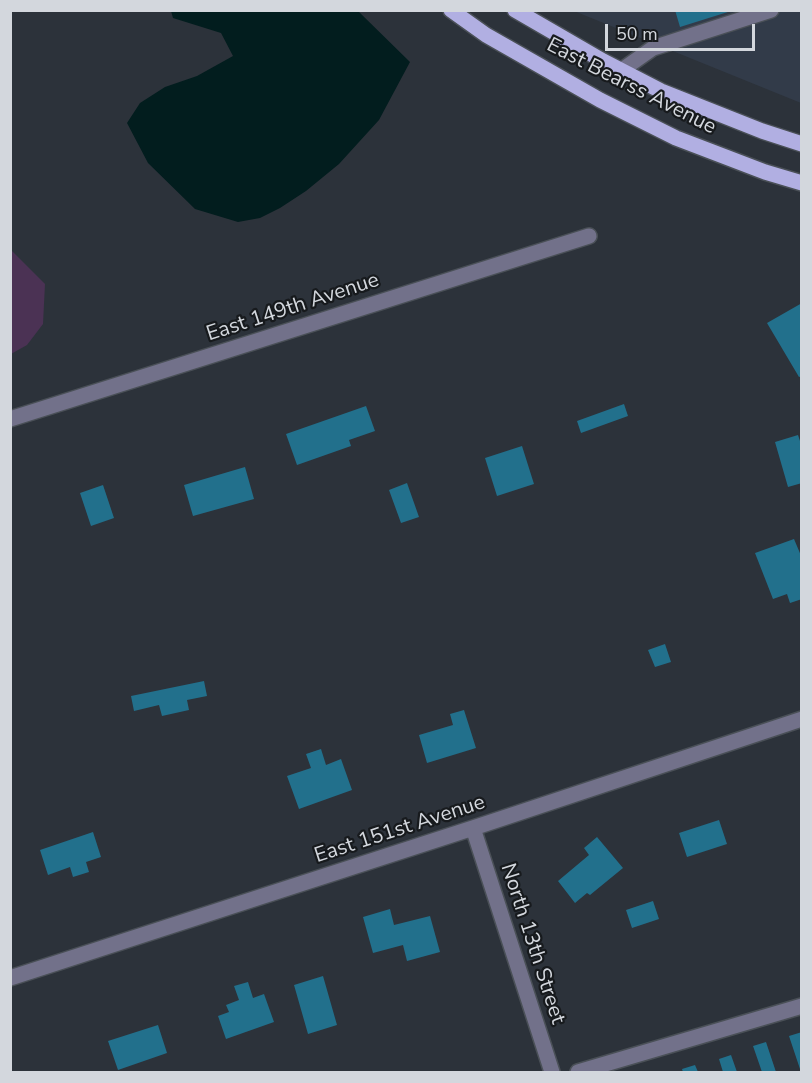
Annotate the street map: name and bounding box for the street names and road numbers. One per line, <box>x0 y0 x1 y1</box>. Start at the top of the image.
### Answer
street label: East Bearss Avenue <box>542 33 720 141</box>
street label: East 149th Avenue <box>204 268 382 348</box>
street label: East 151st Avenue <box>311 791 489 869</box>
street label: North 13th Street <box>494 861 570 1027</box>

